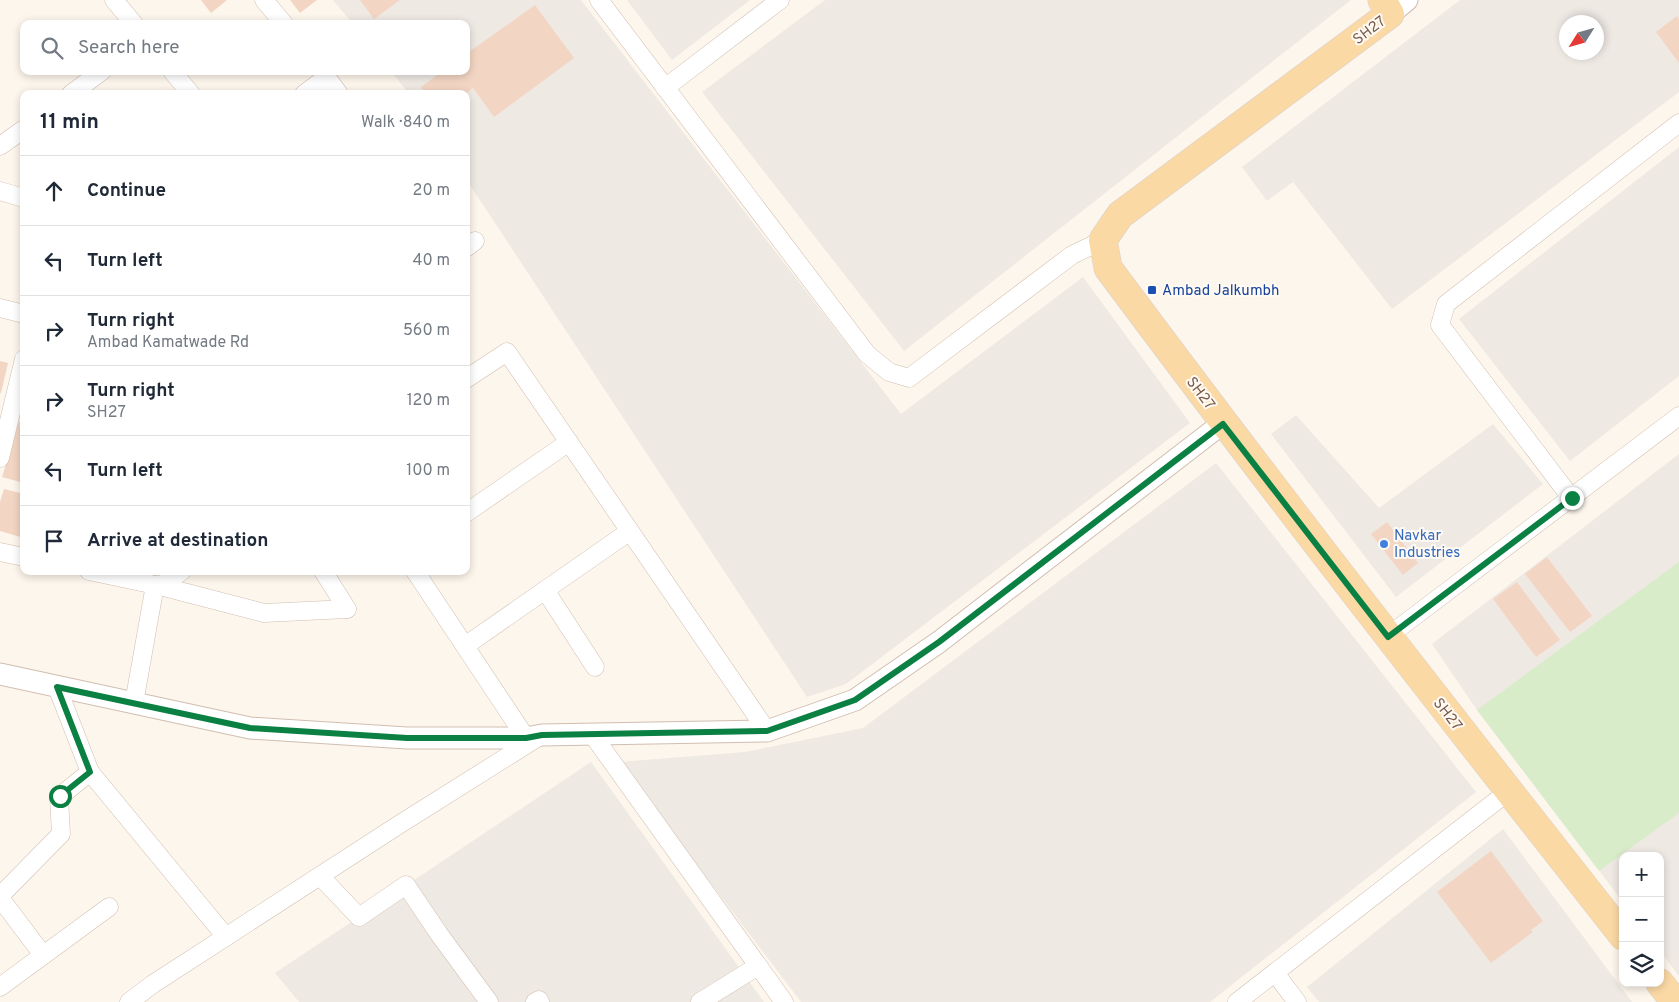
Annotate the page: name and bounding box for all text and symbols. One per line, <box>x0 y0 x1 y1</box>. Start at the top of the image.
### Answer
street label: SH27 <box>1350 13 1390 50</box>
north arrow <box>1559 15 1604 60</box>
search box <box>20 20 470 75</box>
icon: search <box>38 34 66 62</box>
text: Search here <box>78 36 180 60</box>
text: 11 min <box>40 109 99 136</box>
text: Walk · 840 m <box>361 113 450 133</box>
icon: ahead <box>40 177 68 205</box>
text: Continue <box>87 179 166 203</box>
text: 20 m <box>413 181 450 201</box>
icon: left <box>40 247 68 275</box>
text: Turn left <box>87 249 163 273</box>
text: 40 m <box>412 251 450 271</box>
place label: Ambad Jalkumbh <box>1162 282 1279 301</box>
marker: Ambad Jalkumbh <box>1146 284 1158 296</box>
text: Turn right <box>87 309 175 333</box>
icon: right <box>40 317 68 345</box>
text: 560 m <box>403 321 450 341</box>
text: Ambad Kamatwade Rd <box>87 333 249 353</box>
street label: SH27 <box>1181 374 1218 414</box>
text: Turn right <box>87 379 175 403</box>
icon: right <box>40 387 68 415</box>
text: 120 m <box>407 391 450 411</box>
text: SH27 <box>87 403 126 423</box>
icon: left <box>40 457 68 485</box>
text: Turn left <box>87 459 163 483</box>
text: 100 m <box>406 461 450 481</box>
route end <box>1561 487 1584 510</box>
icon: arrive <box>40 527 68 555</box>
place label: Navkar Industries <box>1394 527 1460 563</box>
text: Arrive at destination <box>87 529 268 553</box>
marker: Navkar Industries <box>1378 538 1390 550</box>
street label: SH27 <box>1428 695 1466 735</box>
route start <box>49 785 72 808</box>
map controls <box>1619 852 1664 987</box>
button: + <box>1619 852 1664 897</box>
button: − <box>1619 897 1664 942</box>
button: layers <box>1619 942 1664 987</box>

